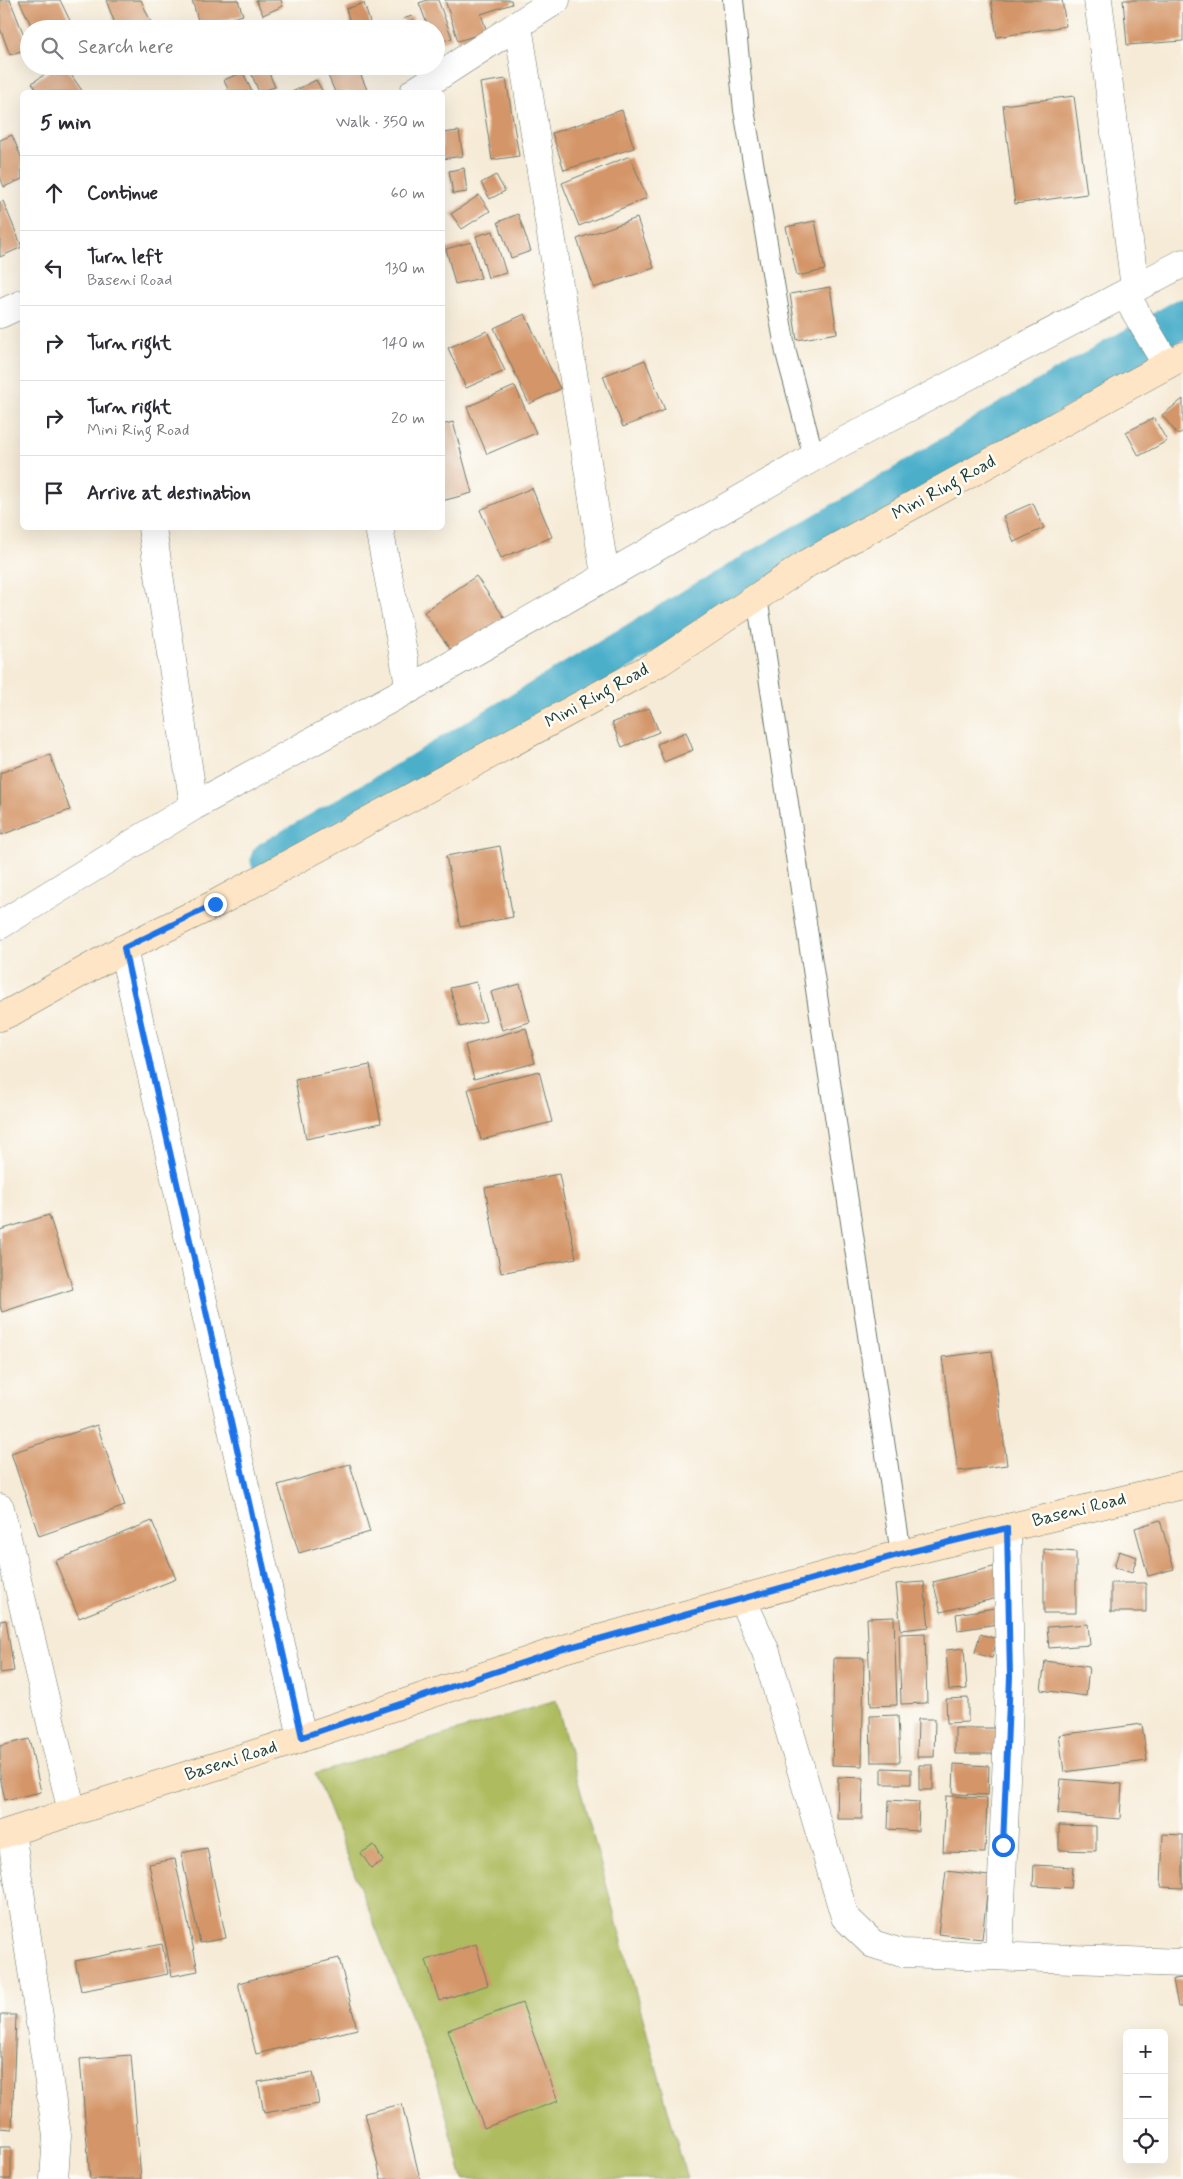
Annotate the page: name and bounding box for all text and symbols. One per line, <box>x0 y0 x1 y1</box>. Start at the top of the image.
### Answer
search box <box>20 20 445 75</box>
icon: search <box>38 34 66 62</box>
text: Search here <box>78 35 174 60</box>
text: 5 min <box>40 109 92 137</box>
text: Walk · 350 m <box>336 112 425 133</box>
icon: ahead <box>40 179 68 207</box>
text: Continue <box>87 181 158 206</box>
text: 60 m <box>391 183 425 204</box>
text: Turn left <box>87 245 163 270</box>
icon: left <box>40 254 68 282</box>
text: 130 m <box>384 258 425 279</box>
text: Baseni Road <box>87 270 172 291</box>
icon: right <box>40 329 68 357</box>
text: Turn right <box>87 331 171 356</box>
text: 140 m <box>381 333 425 354</box>
text: Turn right <box>87 395 171 420</box>
icon: right <box>40 404 68 432</box>
text: 20 m <box>391 408 425 429</box>
text: Mini Ring Road <box>87 420 189 441</box>
street label: Mini Ring Road <box>888 450 1001 528</box>
icon: arrive <box>40 479 68 507</box>
text: Arrive at destination <box>87 481 251 506</box>
street label: Mini Ring Road <box>541 658 654 736</box>
route end <box>204 893 227 916</box>
street label: Baseni Road <box>1030 1487 1128 1533</box>
street label: Baseni Road <box>182 1735 280 1787</box>
route start <box>992 1834 1015 1857</box>
map controls <box>1123 2029 1168 2164</box>
button: + <box>1123 2029 1168 2074</box>
button: − <box>1123 2074 1168 2119</box>
button: locate <box>1123 2119 1168 2164</box>

